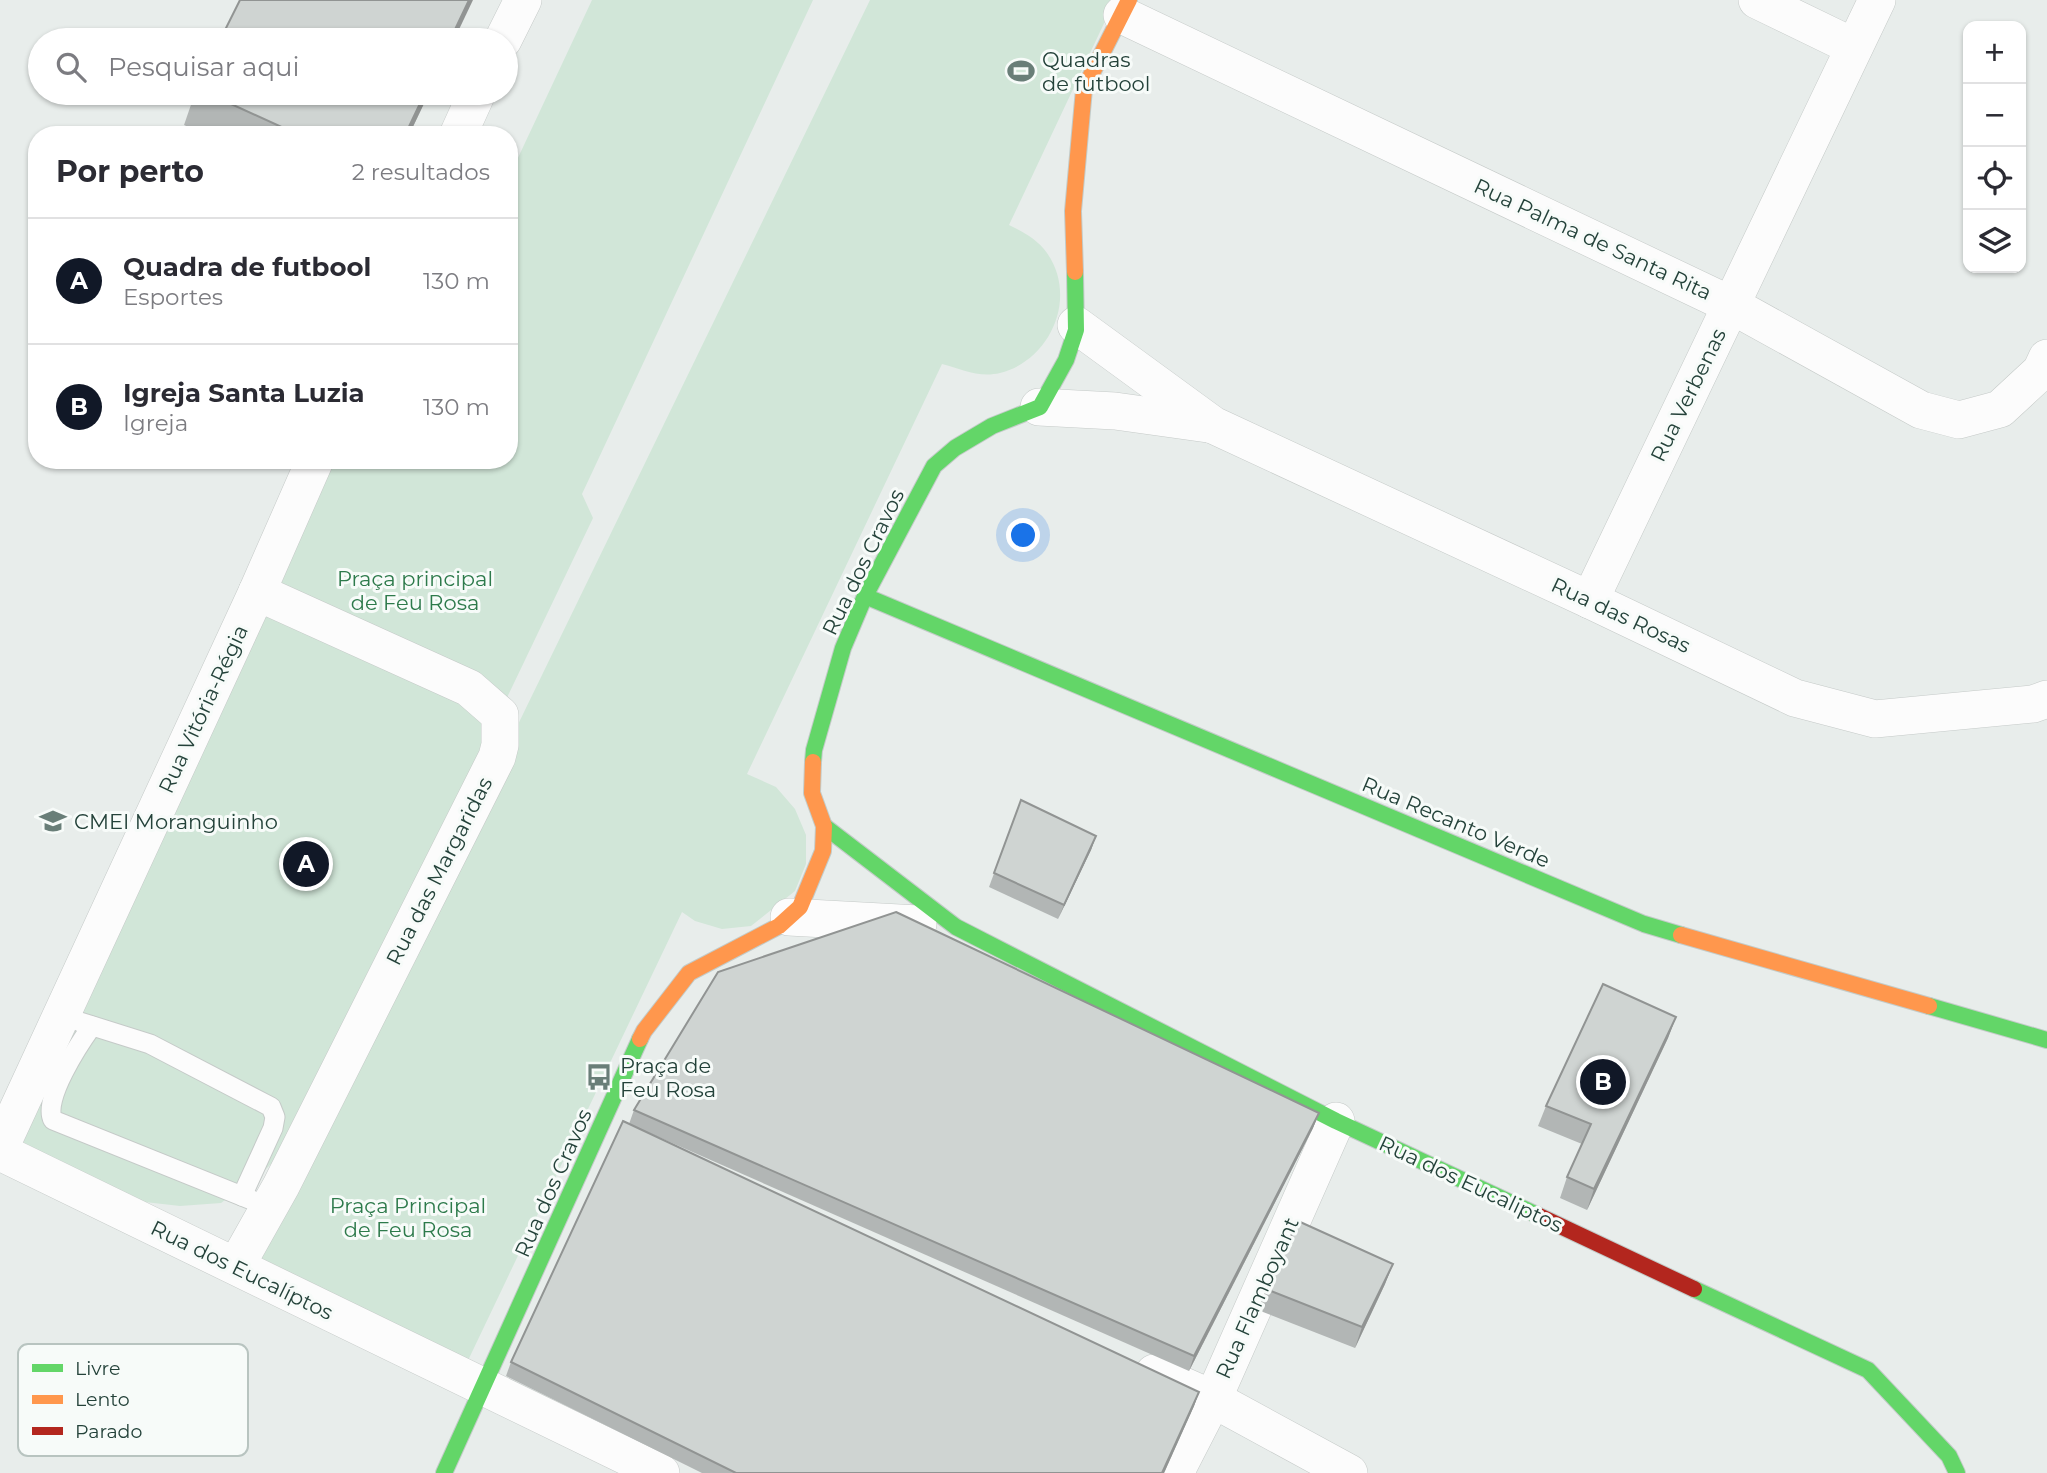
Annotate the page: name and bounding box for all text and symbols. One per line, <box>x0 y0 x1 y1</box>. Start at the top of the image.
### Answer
map controls <box>1963 21 2026 273</box>
button: + <box>1963 21 2026 84</box>
search box <box>28 28 518 105</box>
place label: Quadras de futbool <box>1042 47 1150 96</box>
icon: search <box>52 48 90 86</box>
text: Pesquisar aqui <box>108 51 300 83</box>
sports icon: Quadras de futbool <box>1006 56 1036 86</box>
button: − <box>1963 84 2026 147</box>
button: locate <box>1963 147 2026 210</box>
text: Por perto <box>56 153 204 190</box>
text: 2 resultados <box>352 158 490 186</box>
street label: Rua Palma de Santa Rita <box>1470 173 1716 305</box>
button: layers <box>1963 210 2026 273</box>
text: Quadra de futbool <box>123 251 371 283</box>
text: A <box>70 267 88 295</box>
text: 130 m <box>423 267 490 295</box>
text: Esportes <box>123 283 223 311</box>
street label: Rua Verbenas <box>1645 324 1731 466</box>
text: Igreja Santa Luzia <box>123 377 365 409</box>
text: B <box>70 393 88 421</box>
text: 130 m <box>423 393 490 421</box>
text: Igreja <box>123 409 188 437</box>
street label: Rua dos Cravos <box>817 485 909 639</box>
your location <box>1006 518 1040 552</box>
park label: Praça principal de Feu Rosa <box>337 566 493 615</box>
street label: Rua das Rosas <box>1547 572 1695 658</box>
street label: Rua Vitória-Régia <box>153 621 253 797</box>
street label: Rua Recanto Verde <box>1358 771 1554 873</box>
street label: Rua das Margaridas <box>381 773 497 969</box>
school or university icon: CMEI Moranguinho <box>38 806 68 836</box>
place label: CMEI Moranguinho <box>74 809 278 834</box>
pin: A <box>283 838 329 890</box>
place label: Praça de Feu Rosa <box>620 1053 716 1102</box>
pin: B <box>1580 1056 1626 1108</box>
bus stop icon: Praça de Feu Rosa <box>584 1062 614 1092</box>
street label: Rua dos Cravos <box>509 1105 597 1261</box>
street label: Rua dos Eucaliptos <box>1375 1130 1567 1238</box>
park label: Praça Principal de Feu Rosa <box>330 1193 486 1242</box>
street label: Rua Flamboyant <box>1210 1213 1304 1383</box>
street label: Rua dos Eucalíptos <box>147 1215 337 1325</box>
legend <box>18 1344 248 1456</box>
text: Livre <box>75 1357 120 1380</box>
text: Lento <box>75 1388 130 1411</box>
text: Parado <box>75 1420 143 1443</box>

